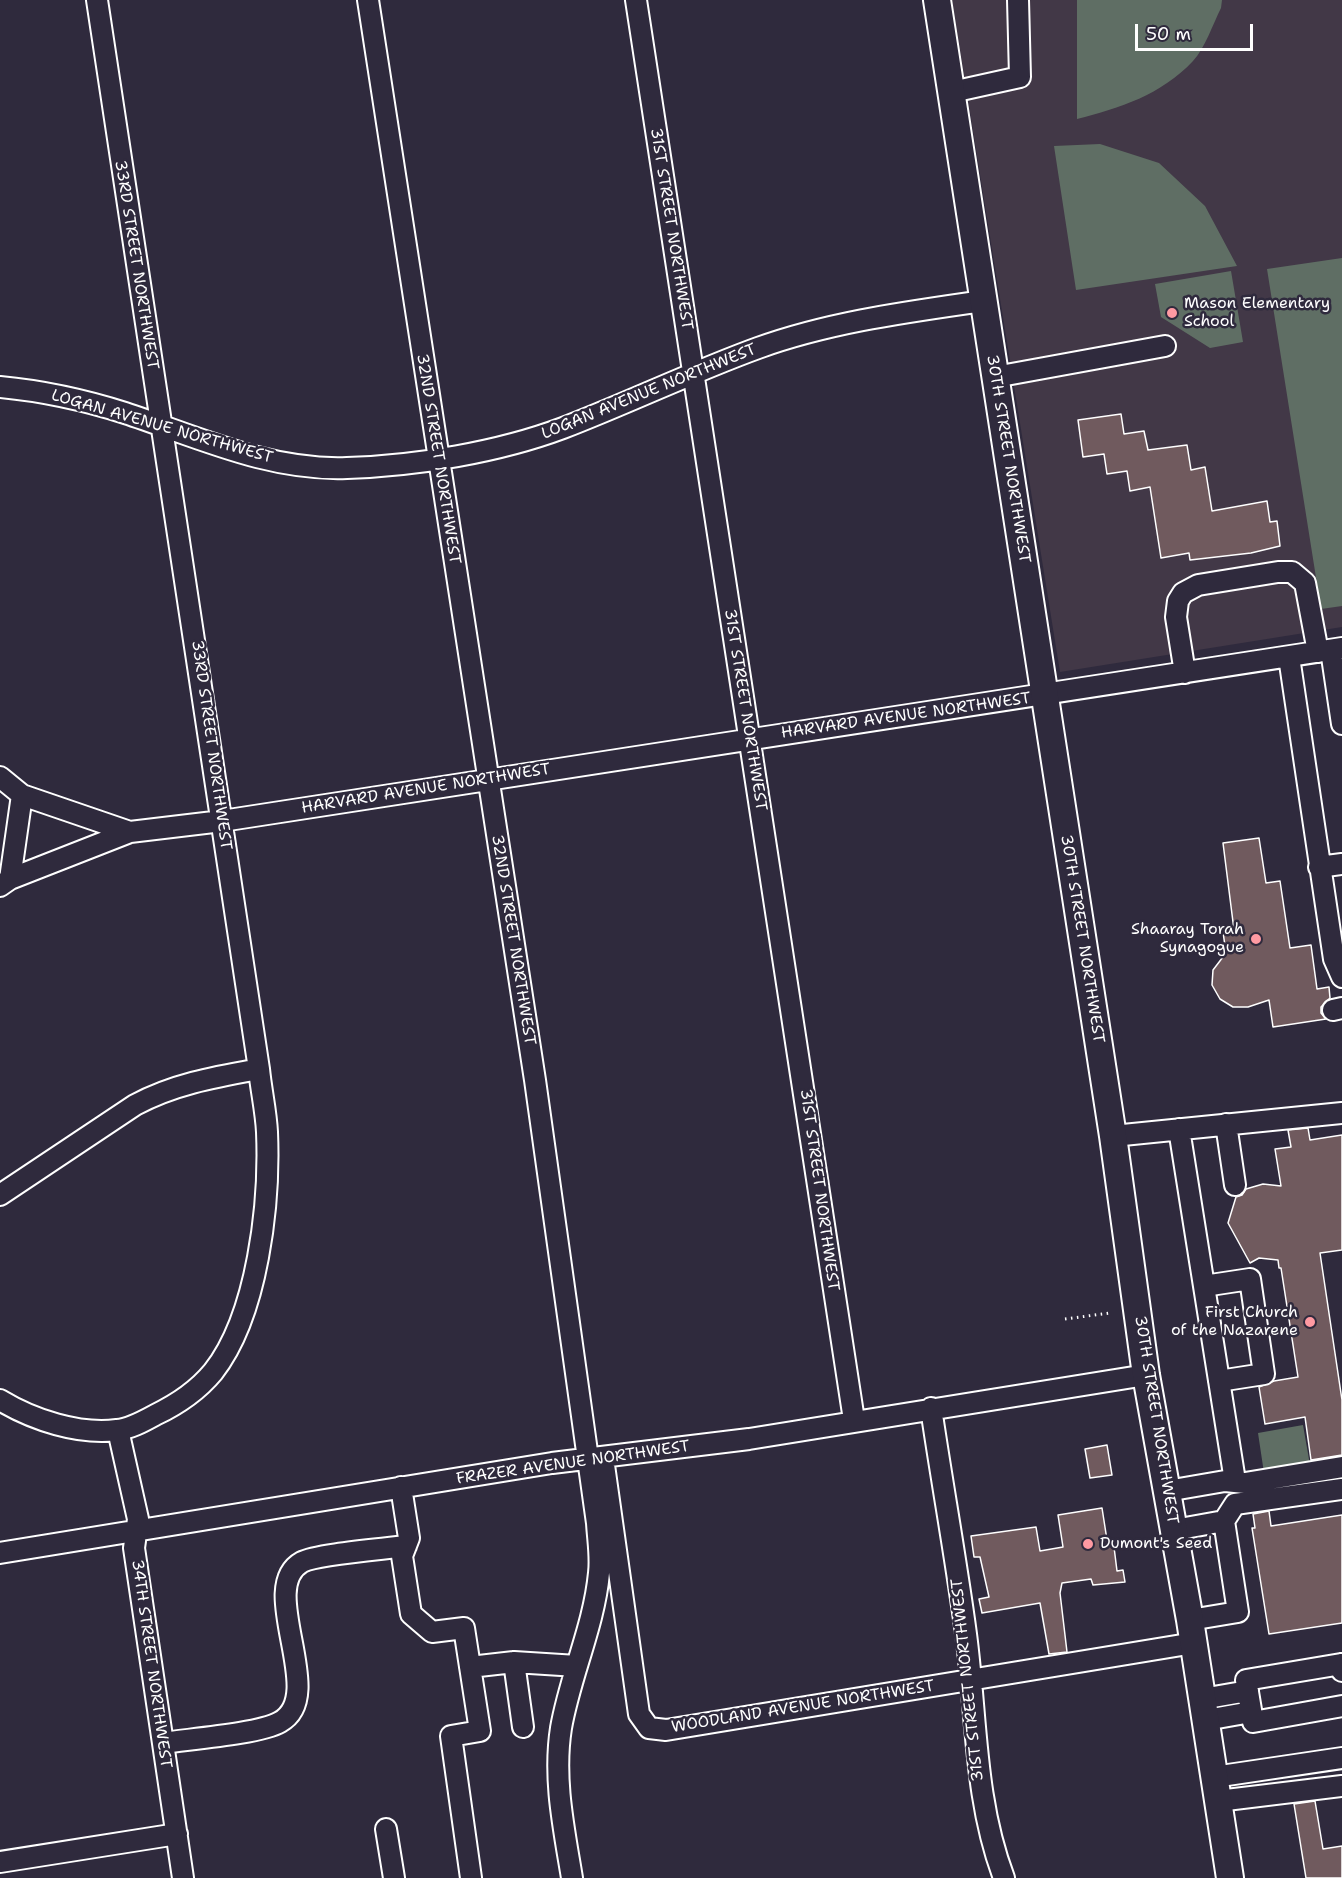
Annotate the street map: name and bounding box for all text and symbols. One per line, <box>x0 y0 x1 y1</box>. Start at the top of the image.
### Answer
scale bar <box>1138 12 1256 50</box>
text: 50 m <box>1146 22 1191 46</box>
street label: 31ST STREET NORTHWEST <box>646 127 696 331</box>
street label: 33RD STREET NORTHWEST <box>110 159 162 371</box>
place label: Mason Elementary School <box>1184 294 1330 332</box>
marker: Mason Elementary School <box>1165 306 1179 320</box>
street label: LOGAN AVENUE NORTHWEST <box>539 340 759 444</box>
street label: 32ND STREET NORTHWEST <box>412 352 464 566</box>
street label: 30TH STREET NORTHWEST <box>982 353 1034 565</box>
street label: LOGAN AVENUE NORTHWEST <box>49 386 275 468</box>
street label: 31ST STREET NORTHWEST <box>720 608 770 812</box>
street label: 33RD STREET NORTHWEST <box>187 639 235 851</box>
street label: HARVARD AVENUE NORTHWEST <box>780 689 1032 743</box>
street label: HARVARD AVENUE NORTHWEST <box>300 760 552 818</box>
street label: 32ND STREET NORTHWEST <box>487 833 539 1047</box>
street label: 30TH STREET NORTHWEST <box>1056 833 1108 1045</box>
place label: Shaaray Torah Synagogue <box>1131 920 1244 958</box>
marker: Shaaray Torah Synagogue <box>1249 932 1263 946</box>
street label: 31ST STREET NORTHWEST <box>795 1088 843 1292</box>
place label: First Church of the Nazarene <box>1171 1303 1298 1341</box>
street label: 30TH STREET NORTHWEST <box>1130 1314 1182 1526</box>
marker: First Church of the Nazarene <box>1303 1315 1317 1329</box>
street label: FRAZER AVENUE NORTHWEST <box>455 1437 691 1489</box>
place label: Dumont's Seed <box>1100 1534 1212 1554</box>
marker: Dumont's Seed <box>1081 1537 1095 1551</box>
street label: 34TH STREET NORTHWEST <box>127 1558 175 1770</box>
street label: 31ST STREET NORTHWEST <box>948 1578 988 1782</box>
street label: WOODLAND AVENUE NORTHWEST <box>670 1677 936 1737</box>

